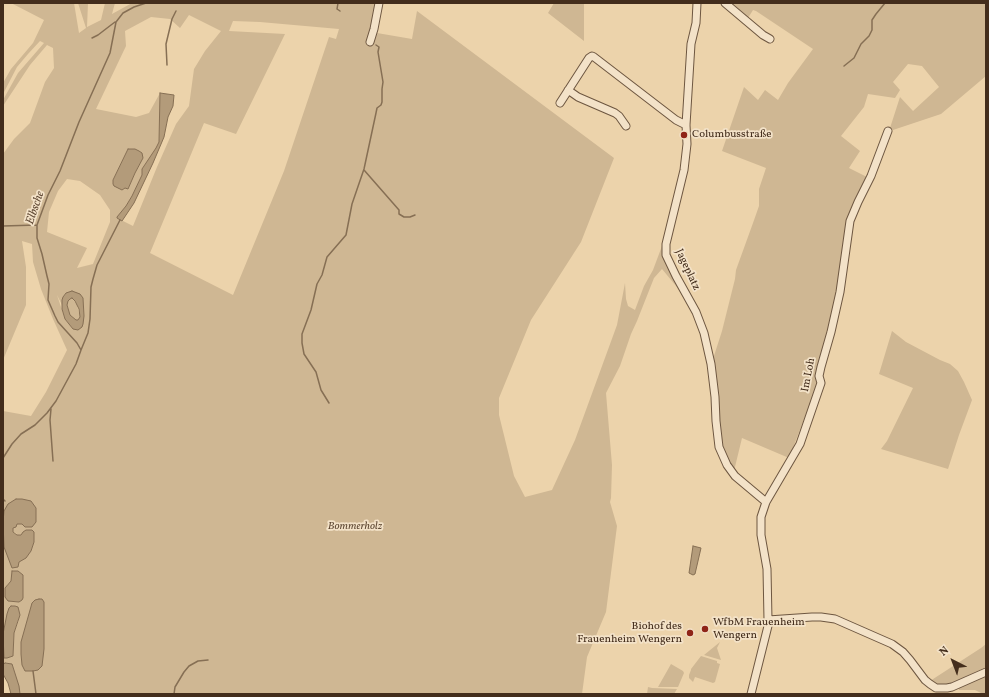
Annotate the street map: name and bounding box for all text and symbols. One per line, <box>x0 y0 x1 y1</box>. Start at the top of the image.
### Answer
place label: Columbusstraße <box>692 128 772 142</box>
marker: Columbusstraße <box>679 130 689 140</box>
water label: Elbsche <box>24 189 48 227</box>
street label: Jageplatz <box>672 247 702 293</box>
street label: Im Loh <box>799 357 819 393</box>
park label: Bommerholz <box>328 520 382 534</box>
place label: WfbM Frauenheim Wengern <box>713 616 805 642</box>
place label: Biohof des Frauenheim Wengern <box>577 620 682 646</box>
marker: WfbM Frauenheim Wengern <box>700 624 710 634</box>
marker: Biohof des Frauenheim Wengern <box>685 628 695 638</box>
north arrow <box>933 641 973 681</box>
text: N <box>937 643 953 660</box>

